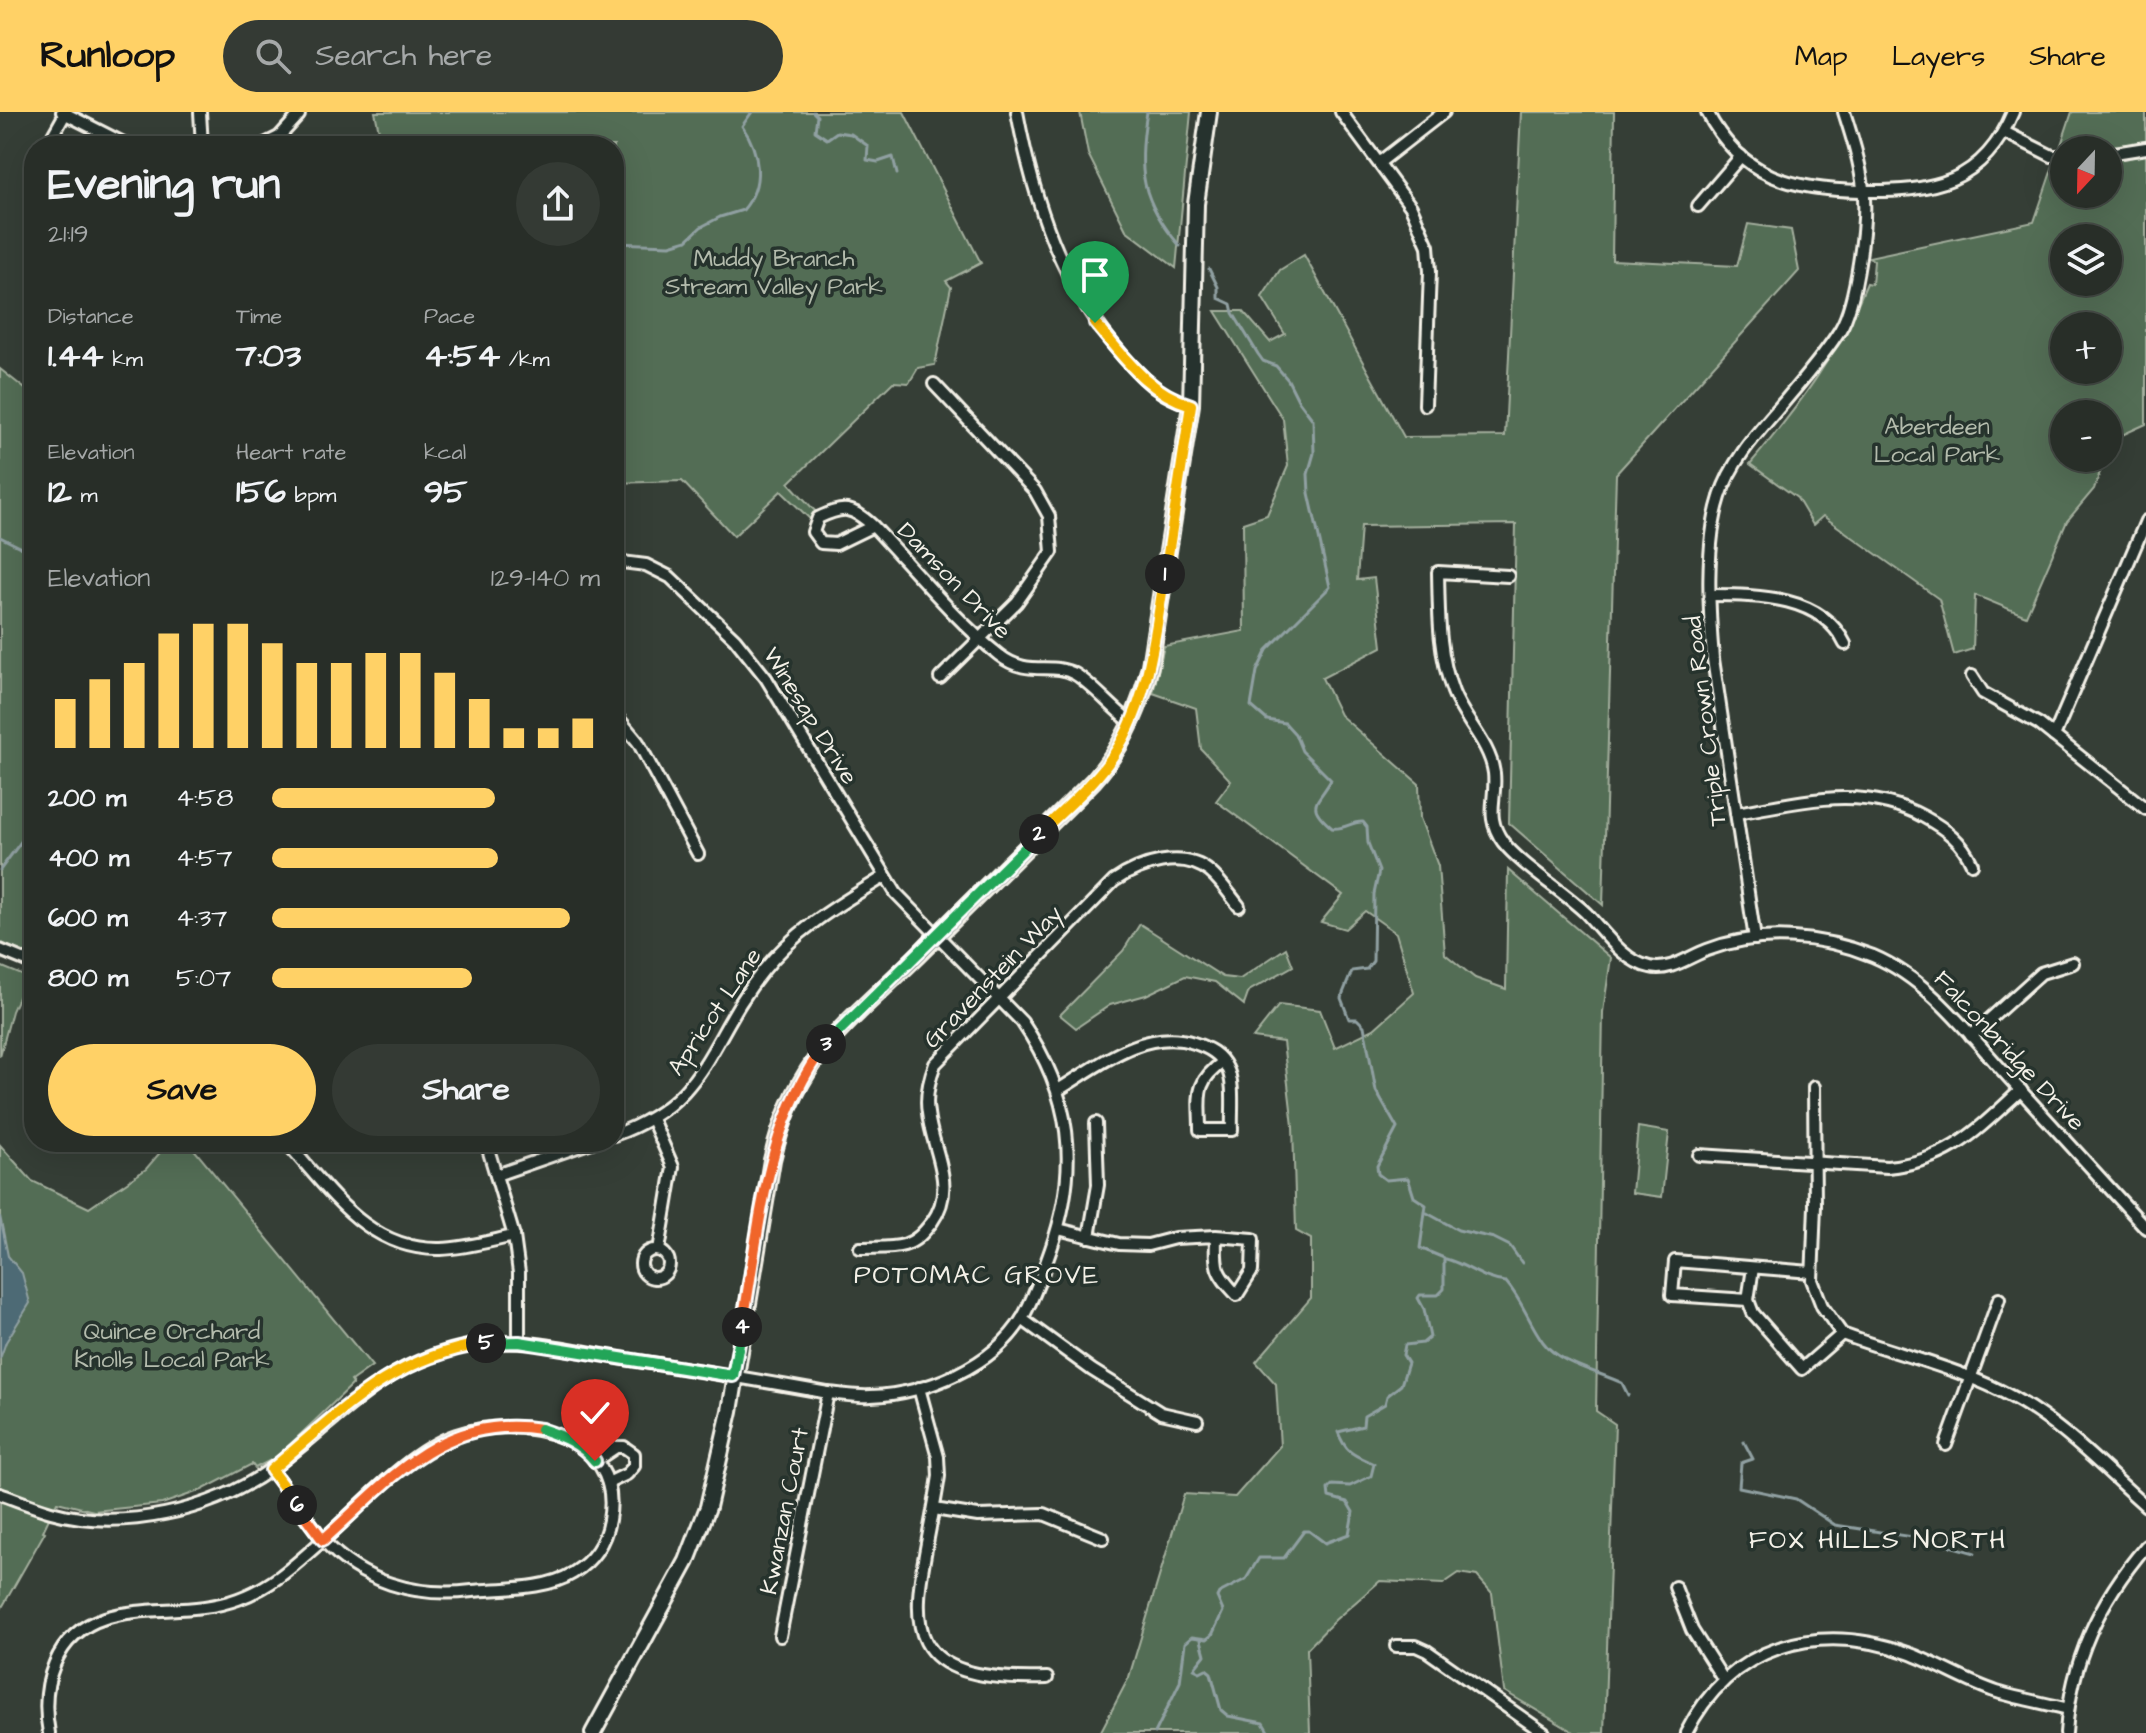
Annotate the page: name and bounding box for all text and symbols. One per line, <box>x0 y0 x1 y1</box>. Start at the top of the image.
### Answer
search box <box>223 20 783 92</box>
text: Runloop <box>40 30 175 82</box>
icon: search <box>251 34 295 78</box>
text: Search here <box>315 35 492 77</box>
text: Map <box>1795 37 1848 76</box>
text: Layers <box>1892 37 1985 76</box>
text: Share <box>2029 37 2106 76</box>
north arrow <box>2050 136 2122 208</box>
map controls <box>2050 136 2122 472</box>
text: Evening run <box>48 155 280 216</box>
button: share <box>516 162 600 246</box>
text: 21:19 <box>48 216 89 252</box>
button: layers <box>2050 224 2122 296</box>
pin <box>1061 241 1129 323</box>
park label: Muddy Branch Stream Valley Park <box>665 242 883 305</box>
icon: arrive <box>1073 253 1117 297</box>
text: Distance <box>48 301 134 332</box>
text: Time <box>236 301 282 332</box>
text: Pace <box>424 301 475 332</box>
button: + <box>2050 312 2122 384</box>
text: 1.44 <box>48 332 103 380</box>
text: 7:03 <box>236 332 301 380</box>
text: 4:54 <box>424 332 500 380</box>
text: km <box>103 344 143 375</box>
text: /km <box>500 344 550 375</box>
button: − <box>2050 400 2122 472</box>
park label: Aberdeen Local Park <box>1874 410 2000 472</box>
text: Elevation <box>48 437 135 468</box>
text: Heart rate <box>236 437 346 468</box>
text: kcal <box>424 437 466 468</box>
text: 12 <box>48 468 72 516</box>
text: 156 <box>236 468 286 516</box>
text: 95 <box>424 468 467 516</box>
text: m <box>72 480 98 511</box>
text: bpm <box>286 480 336 511</box>
street label: Damson Drive <box>889 515 1019 647</box>
pin: 1 <box>1145 554 1185 594</box>
text: 1 <box>1164 558 1166 589</box>
text: Elevation <box>48 560 150 596</box>
text: 129–140 m <box>491 560 600 596</box>
street label: Triple Crown Road <box>1676 614 1736 828</box>
street label: Winesap Drive <box>754 641 866 791</box>
text: 200 m <box>48 780 126 816</box>
text: 4:58 <box>176 780 233 816</box>
pin: 2 <box>1019 814 1059 854</box>
text: 2 <box>1033 818 1045 849</box>
text: 400 m <box>48 840 129 876</box>
text: 4:57 <box>176 840 232 876</box>
street label: Gravenstein Way <box>916 898 1071 1057</box>
text: 600 m <box>48 900 128 936</box>
text: 4:37 <box>176 900 227 936</box>
street label: Apricot Lane <box>660 941 770 1083</box>
text: 800 m <box>48 960 128 996</box>
text: 5:07 <box>176 960 231 996</box>
street label: Falconbridge Drive <box>1925 963 2093 1140</box>
pin: 3 <box>806 1024 846 1064</box>
text: 3 <box>820 1028 832 1059</box>
button: Save <box>48 1044 316 1136</box>
button: Share <box>332 1044 600 1136</box>
district label: POTOMAC GROVE <box>854 1257 1100 1293</box>
pin: 4 <box>722 1307 762 1347</box>
text: 4 <box>735 1311 749 1342</box>
park label: Quince Orchard Knolls Local Park <box>74 1315 270 1377</box>
pin: 5 <box>466 1323 506 1363</box>
text: 5 <box>478 1327 494 1358</box>
pin <box>561 1379 629 1461</box>
icon: check <box>573 1391 617 1435</box>
street label: Kwanzan Court <box>752 1424 818 1597</box>
pin: 6 <box>277 1485 317 1525</box>
text: 6 <box>290 1489 304 1520</box>
district label: FOX HILLS NORTH <box>1749 1522 2007 1558</box>

